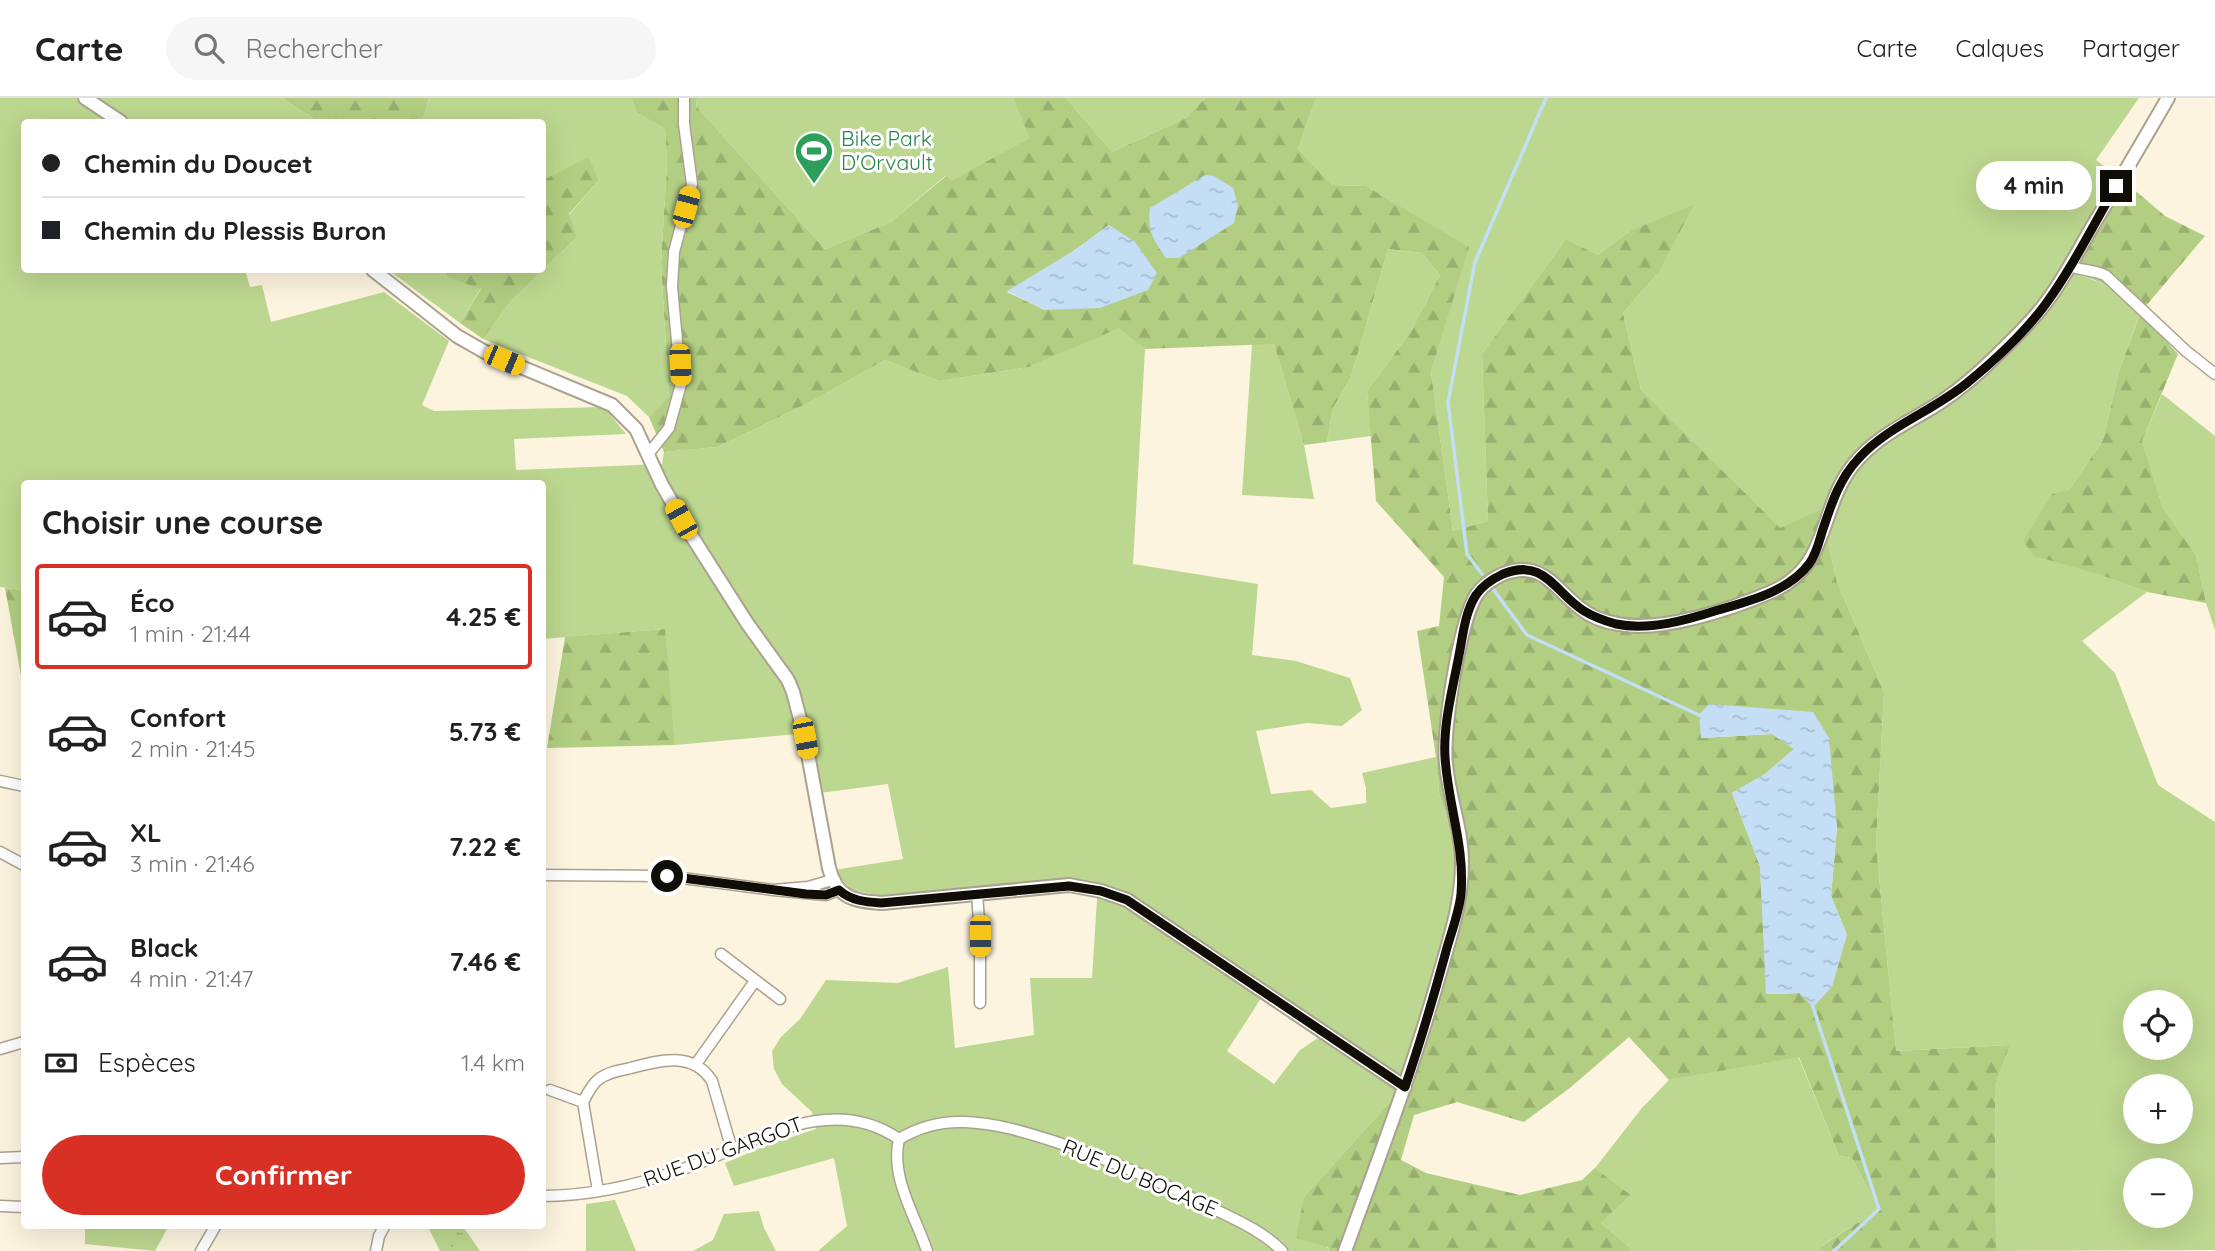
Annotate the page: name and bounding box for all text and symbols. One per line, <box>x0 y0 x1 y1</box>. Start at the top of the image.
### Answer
search box <box>166 17 656 80</box>
text: Carte <box>35 28 124 69</box>
icon: search <box>190 29 228 67</box>
text: Rechercher <box>246 32 383 65</box>
text: Carte <box>1856 33 1918 63</box>
text: Calques <box>1956 33 2044 63</box>
text: Partager <box>2082 33 2180 63</box>
place label: Bike Park D'Orvault <box>841 125 933 175</box>
sports icon: Bike Park D'Orvault <box>793 130 835 185</box>
text: Chemin du Doucet <box>84 147 313 180</box>
callout: 4 min <box>1976 162 2092 210</box>
route end <box>2100 170 2132 202</box>
text: 4 min <box>2004 171 2064 200</box>
car <box>671 184 702 230</box>
text: Chemin du Plessis Buron <box>84 214 387 247</box>
car <box>481 342 528 378</box>
car <box>669 343 692 387</box>
car <box>662 496 701 542</box>
text: Choisir une course <box>42 502 323 542</box>
icon: car <box>46 585 109 648</box>
text: Éco <box>130 586 175 619</box>
text: 4.25 € <box>446 600 521 633</box>
text: 1 min · 21:44 <box>130 619 251 648</box>
icon: car <box>46 700 109 763</box>
text: Confort <box>130 701 227 734</box>
text: 5.73 € <box>449 715 521 748</box>
car <box>791 715 820 761</box>
text: 2 min · 21:45 <box>130 734 256 763</box>
icon: car <box>46 815 109 878</box>
text: XL <box>130 816 162 849</box>
text: 7.22 € <box>449 830 521 863</box>
text: 3 min · 21:46 <box>130 849 255 878</box>
route start <box>651 860 683 892</box>
car <box>970 915 991 957</box>
icon: car <box>46 930 109 993</box>
text: Black <box>130 931 199 964</box>
text: 7.46 € <box>450 945 521 978</box>
text: 4 min · 21:47 <box>130 964 253 993</box>
map controls <box>2123 990 2193 1228</box>
button: locate <box>2123 990 2193 1060</box>
icon: cash <box>42 1044 80 1082</box>
text: Espèces <box>98 1046 196 1079</box>
text: 1.4 km <box>461 1048 525 1077</box>
button: + <box>2123 1074 2193 1144</box>
street label: RUE DU GARGOT <box>640 1110 806 1192</box>
street label: RUE DU BOCAGE <box>1059 1133 1222 1221</box>
button: Confirmer <box>42 1135 525 1215</box>
button: − <box>2123 1158 2193 1228</box>

